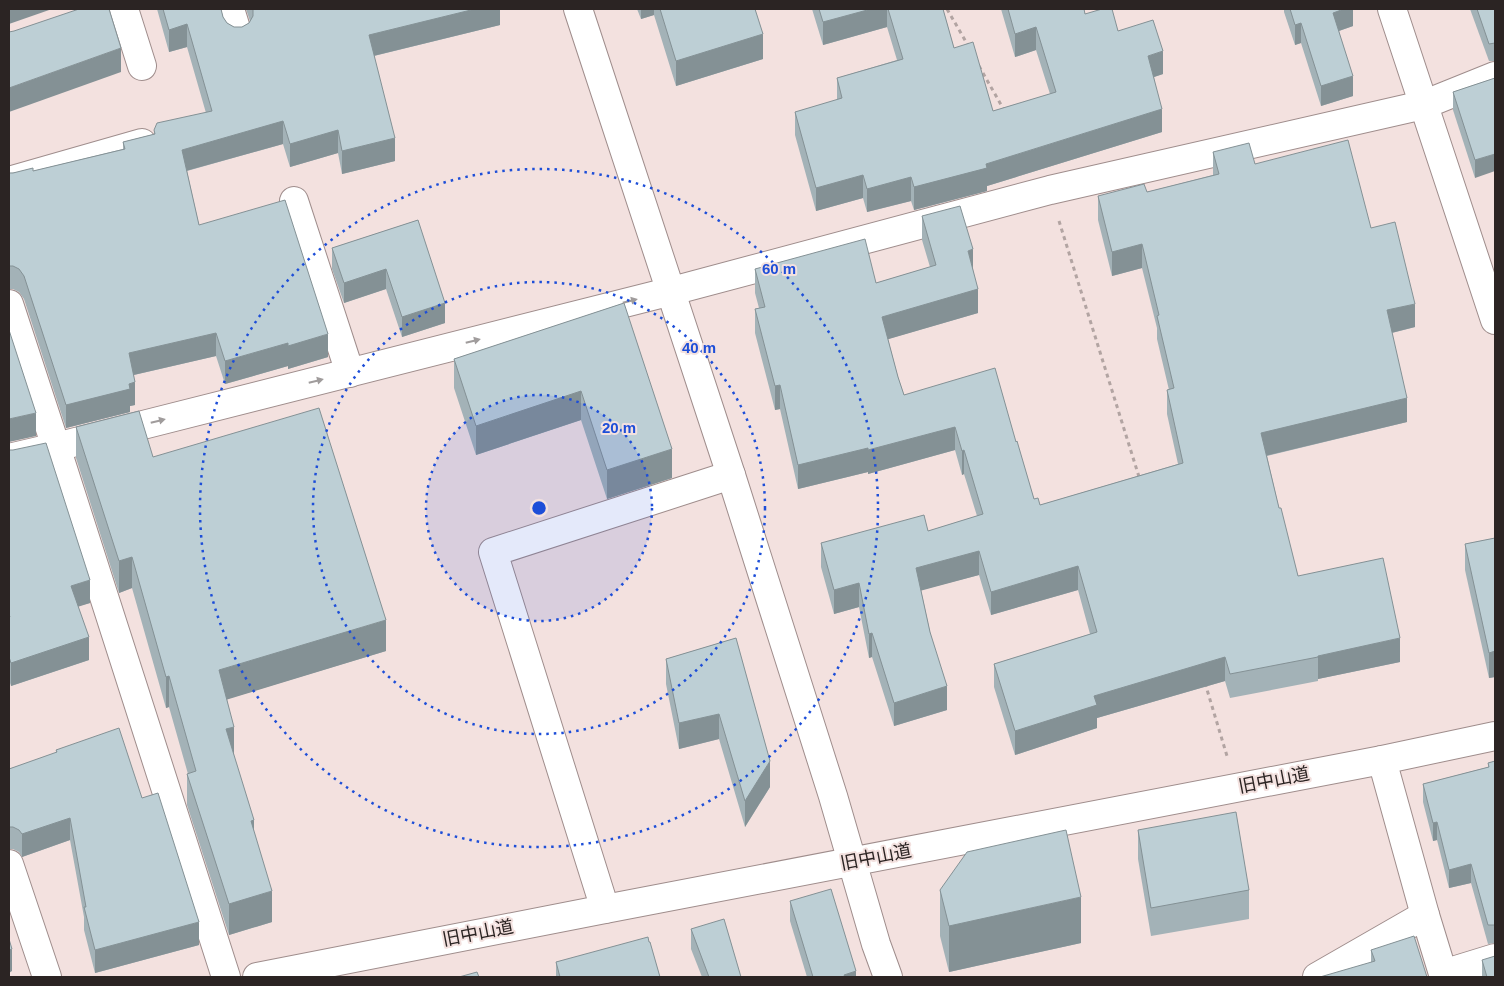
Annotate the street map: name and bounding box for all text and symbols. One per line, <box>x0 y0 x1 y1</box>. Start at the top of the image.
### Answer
text: 60 m <box>762 260 796 277</box>
one-way arrow <box>623 297 638 305</box>
one-way arrow <box>466 337 481 345</box>
text: 40 m <box>682 339 716 356</box>
one-way arrow <box>308 377 323 385</box>
one-way arrow <box>151 417 166 425</box>
text: 20 m <box>602 419 636 436</box>
centre of rings <box>530 499 548 517</box>
street label: 旧中山道 <box>1237 763 1311 797</box>
street label: 旧中山道 <box>839 840 913 874</box>
street label: 旧中山道 <box>441 916 515 950</box>

